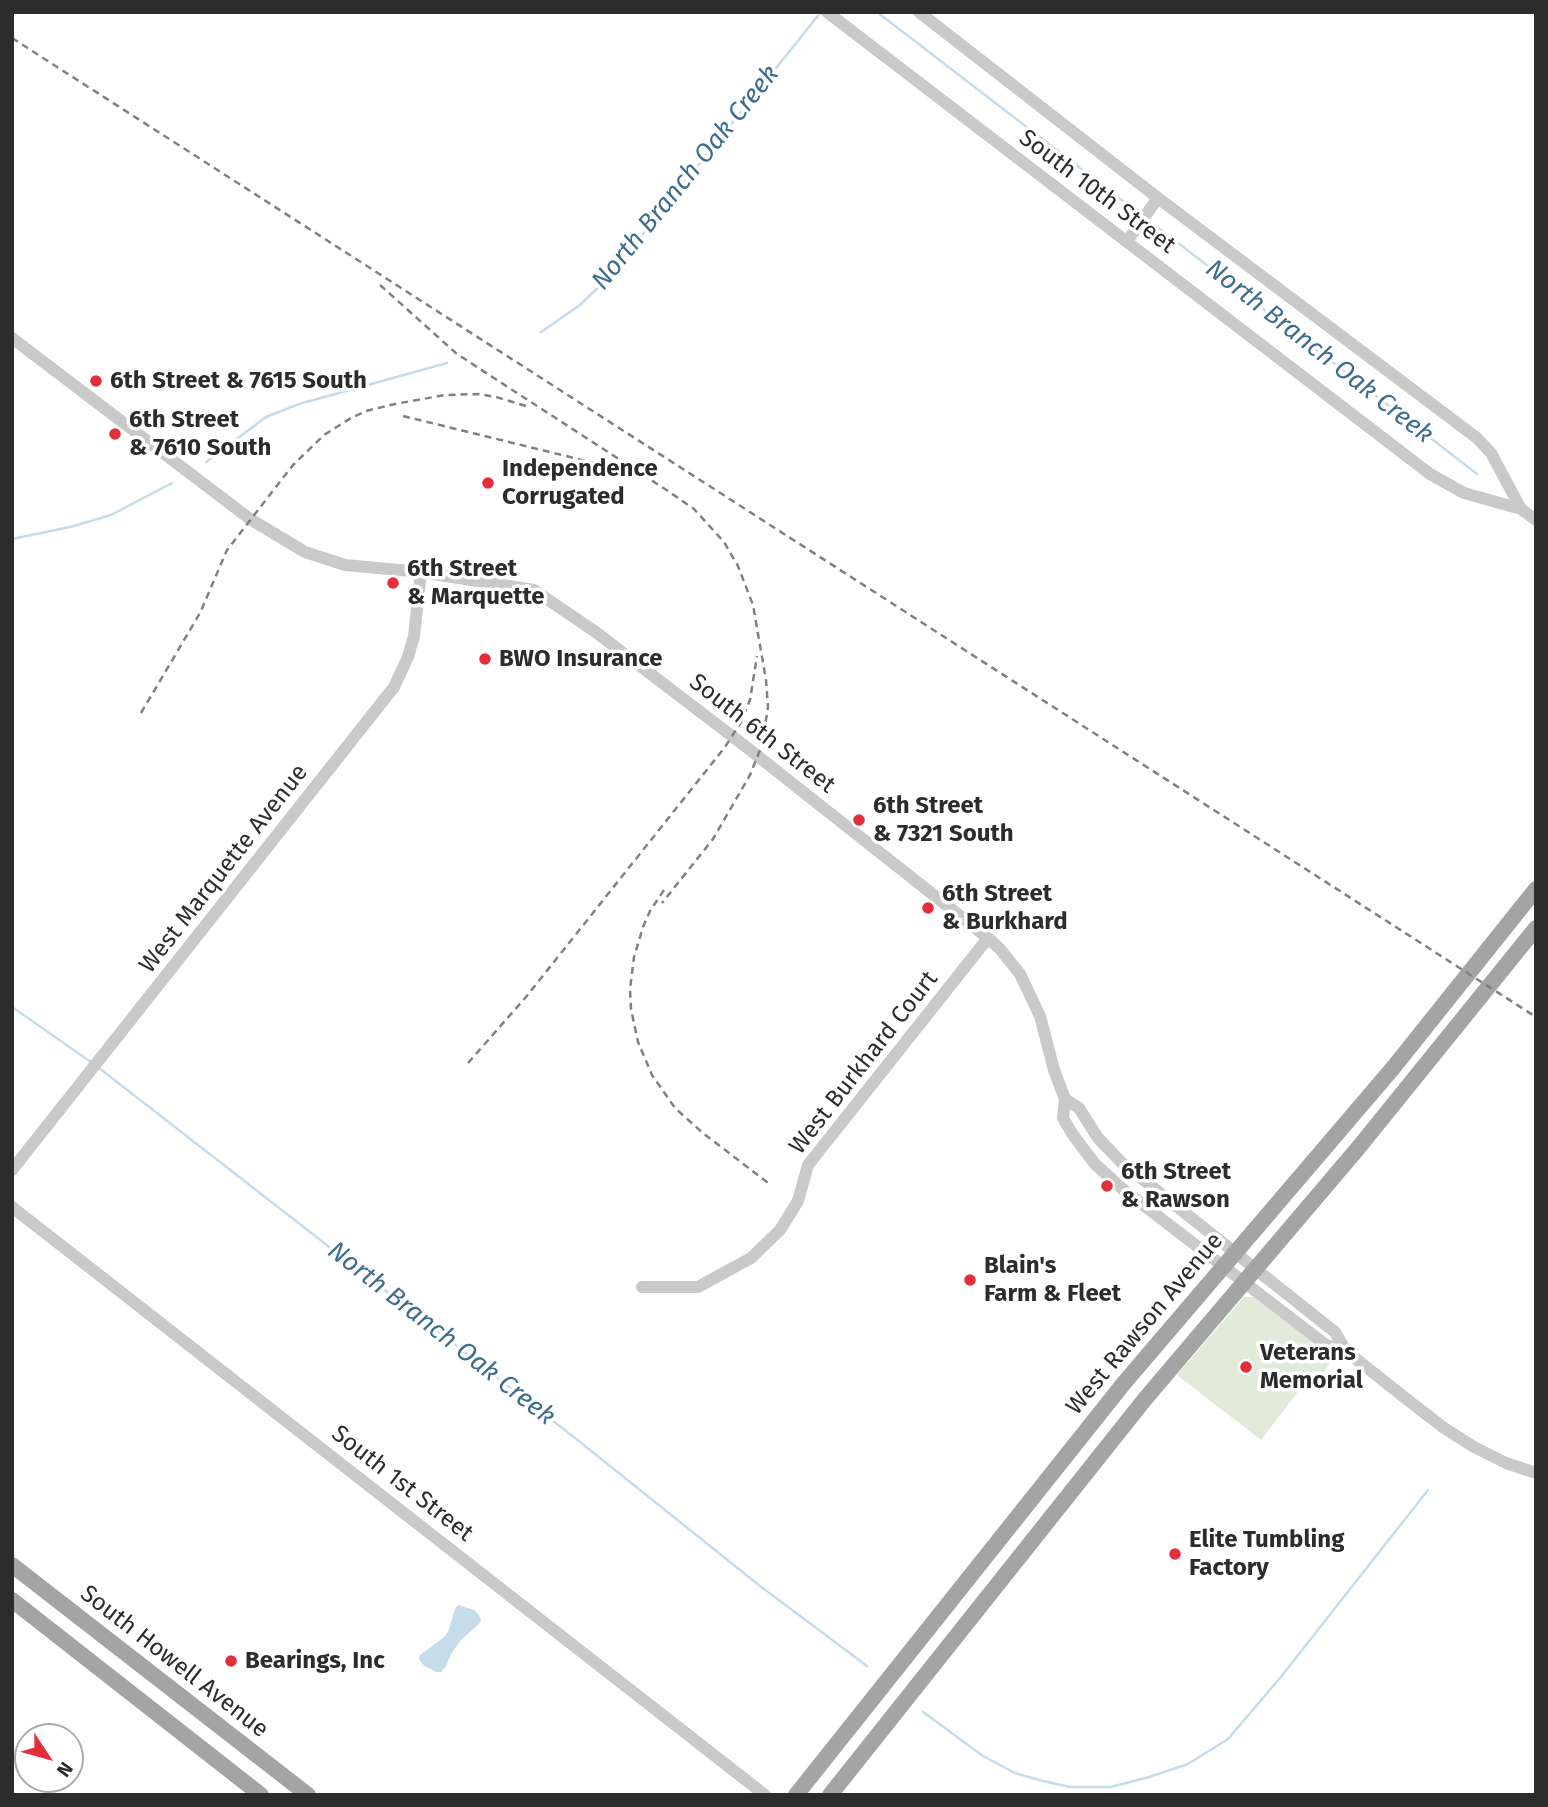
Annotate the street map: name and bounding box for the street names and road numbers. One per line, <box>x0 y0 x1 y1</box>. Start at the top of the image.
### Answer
street label: South 10th Street <box>1013 124 1181 260</box>
street label: South 6th Street <box>683 668 841 800</box>
street label: West Marquette Avenue <box>134 759 314 979</box>
street label: West Burkhard Court <box>784 966 944 1160</box>
street label: West Rawson Avenue <box>1060 1227 1230 1421</box>
street label: South 1st Street <box>325 1420 479 1548</box>
street label: South Howell Avenue <box>74 1580 274 1744</box>

